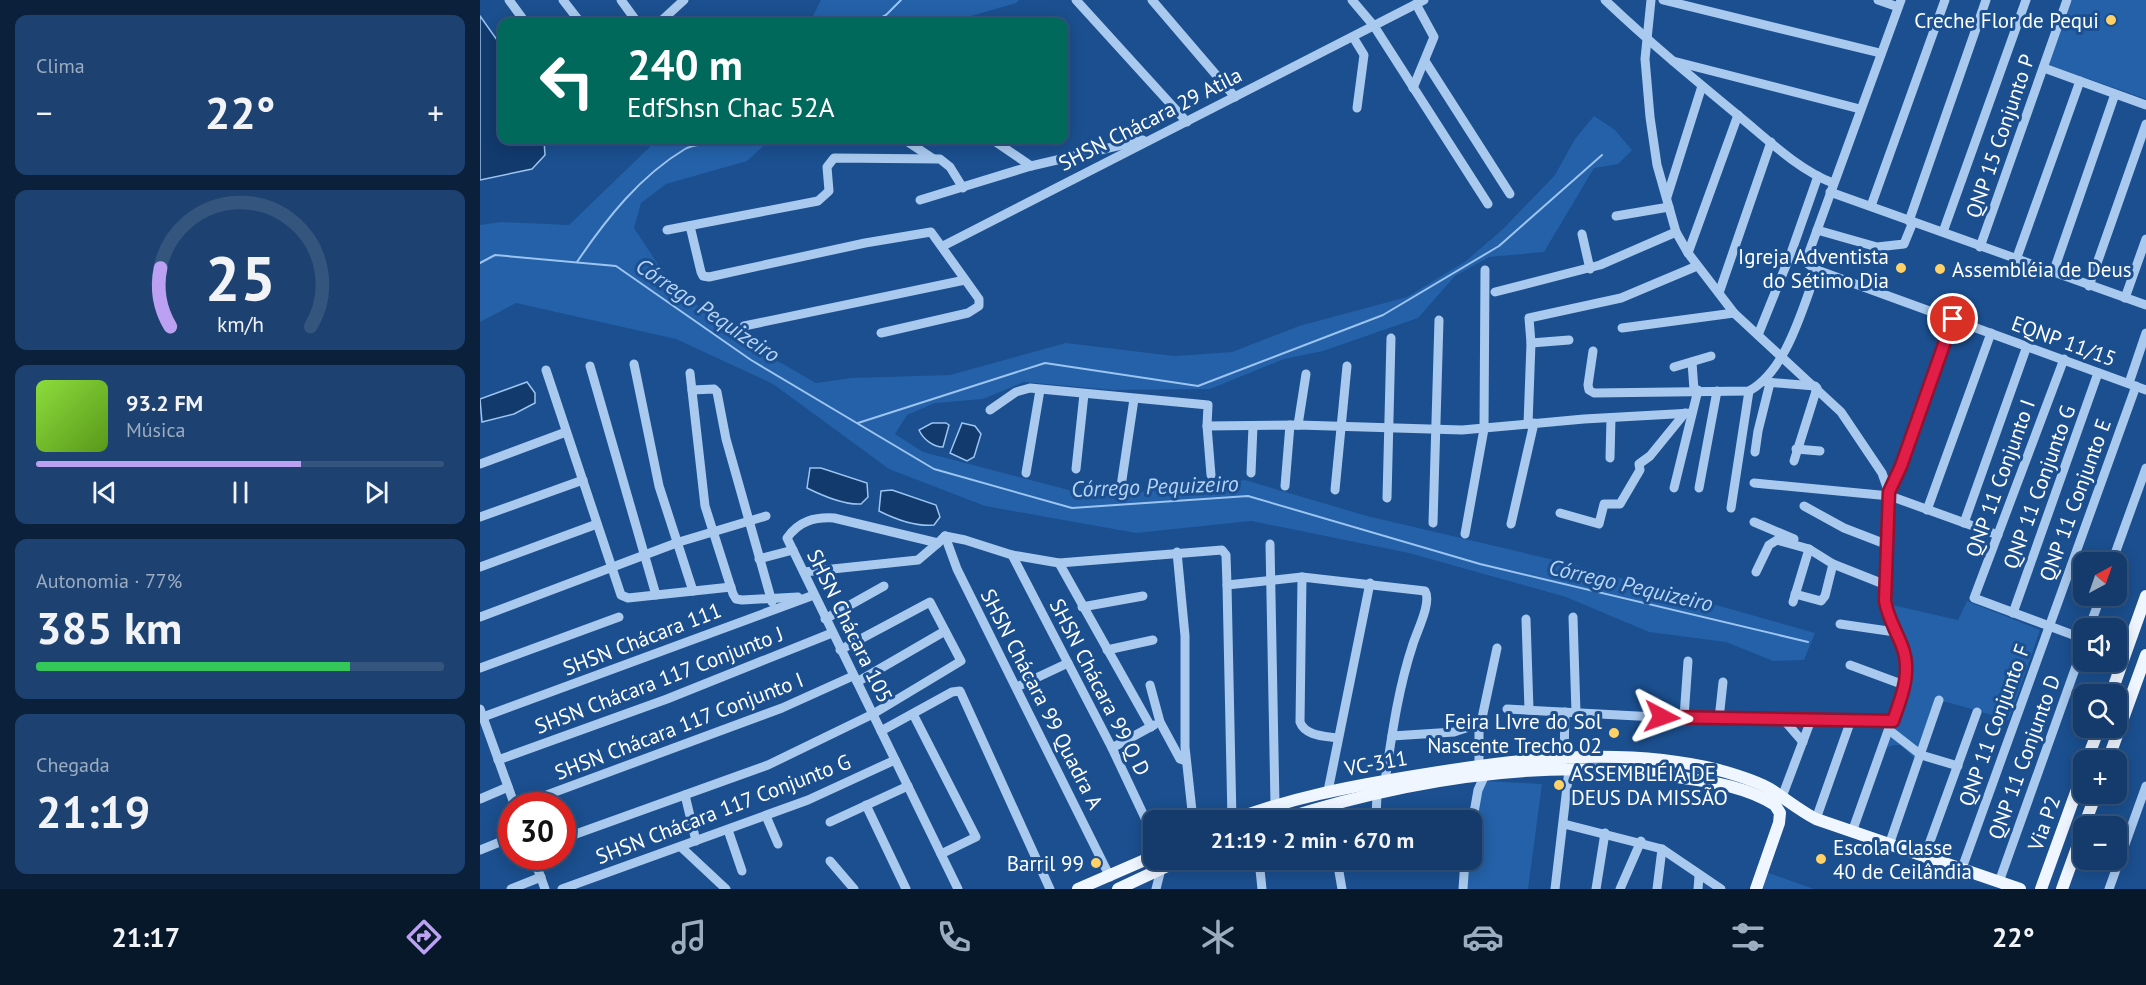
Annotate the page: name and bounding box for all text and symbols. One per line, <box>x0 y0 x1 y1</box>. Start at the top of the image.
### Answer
place label: Creche Flor de Pequi <box>1914 7 2099 34</box>
marker: Creche Flor de Pequi <box>2104 13 2118 27</box>
text: 240 m <box>627 37 743 92</box>
icon: left <box>528 42 606 120</box>
street label: QNP 15 Conjunto P <box>1959 51 2041 221</box>
text: Clima <box>36 53 85 79</box>
street label: SHSN Chácara 29 Atila <box>1054 61 1246 177</box>
text: 22° <box>205 83 275 141</box>
text: EdfShsn Chac 52A <box>627 90 835 124</box>
text: − <box>36 91 53 134</box>
text: + <box>427 91 444 134</box>
text: 25 <box>205 237 275 318</box>
place label: Igreja Adventista do Sétimo Dia <box>1738 243 1889 294</box>
water label: Córrego Pequizeiro <box>631 252 785 368</box>
place label: Assembléia de Deus <box>1952 256 2132 283</box>
marker: Igreja Adventista do Sétimo Dia <box>1894 261 1908 275</box>
marker: Assembléia de Deus <box>1933 262 1947 276</box>
pin <box>1927 293 1978 344</box>
icon: arrive <box>1936 302 1969 335</box>
text: km/h <box>216 310 263 338</box>
street label: EQNP 11/15 <box>2008 310 2120 372</box>
text: 93.2 FM <box>126 389 203 417</box>
street label: QNP 11 Conjunto I <box>1959 395 2041 561</box>
street label: QNP 11 Conjunto G <box>1997 401 2081 573</box>
street label: QNP 11 Conjunto E <box>2033 415 2117 585</box>
text: Música <box>126 417 185 443</box>
water label: Córrego Pequizeiro <box>1071 469 1239 503</box>
icon: previous <box>88 476 121 509</box>
icon: pause <box>224 476 257 509</box>
icon: next <box>360 476 393 509</box>
street label: SHSN Chácara 105 <box>801 545 899 707</box>
north arrow <box>2073 552 2127 606</box>
map controls <box>2073 552 2127 870</box>
water label: Córrego Pequizeiro <box>1546 553 1716 618</box>
text: Autonomia · 77% <box>36 568 182 594</box>
street label: SHSN Chácara 99 Quadra A <box>975 584 1110 814</box>
street label: SHSN Chácara 99 Q D <box>1044 594 1156 780</box>
street label: SHSN Chácara 111 <box>559 596 725 682</box>
text: 385 km <box>36 598 182 656</box>
button: sound <box>2073 618 2127 672</box>
street label: SHSN Chácara 117 Conjunto J <box>531 620 787 740</box>
street label: QNP 11 Conjunto F <box>1952 640 2036 810</box>
street label: SHSN Chácara 117 Conjunto I <box>551 666 807 786</box>
street label: QNP 11 Conjunto D <box>1982 671 2066 843</box>
button: search <box>2073 684 2127 738</box>
position arrow <box>1630 685 1694 749</box>
place label: Feira LIvre do Sol Nascente Trecho 02 <box>1427 708 1602 759</box>
marker: Feira LIvre do Sol Nascente Trecho 02 <box>1607 726 1621 740</box>
street label: VC-311 <box>1341 744 1410 782</box>
street label: SHSN Chácara 117 Conjunto G <box>592 748 854 870</box>
button: + <box>2073 750 2127 804</box>
text: Chegada <box>36 752 110 778</box>
place label: ASSEMBLÉIA DE DEUS DA MISSÃO <box>1571 760 1728 811</box>
marker: ASSEMBLÉIA DE DEUS DA MISSÃO <box>1552 778 1566 792</box>
text: 21:19 <box>36 782 150 840</box>
speed limit sign: 30 <box>498 792 576 870</box>
street label: Via P2 <box>2021 792 2066 855</box>
button: − <box>2073 816 2127 870</box>
text: 21:19 · 2 min · 670 m <box>1211 826 1414 854</box>
place label: Escola Classe 40 de Ceilândia <box>1833 834 1972 885</box>
place label: Barril 99 <box>1007 850 1084 877</box>
marker: Escola Classe 40 de Ceilândia <box>1814 852 1828 866</box>
marker: Barril 99 <box>1089 856 1103 870</box>
icon: directions <box>403 916 445 958</box>
icon: music <box>668 916 710 958</box>
icon: phone <box>933 916 975 958</box>
icon: climate <box>1197 916 1239 958</box>
icon: car <box>1462 916 1504 958</box>
icon: filters <box>1727 916 1769 958</box>
text: 21:17 <box>111 920 180 954</box>
text: 22° <box>1992 920 2034 954</box>

